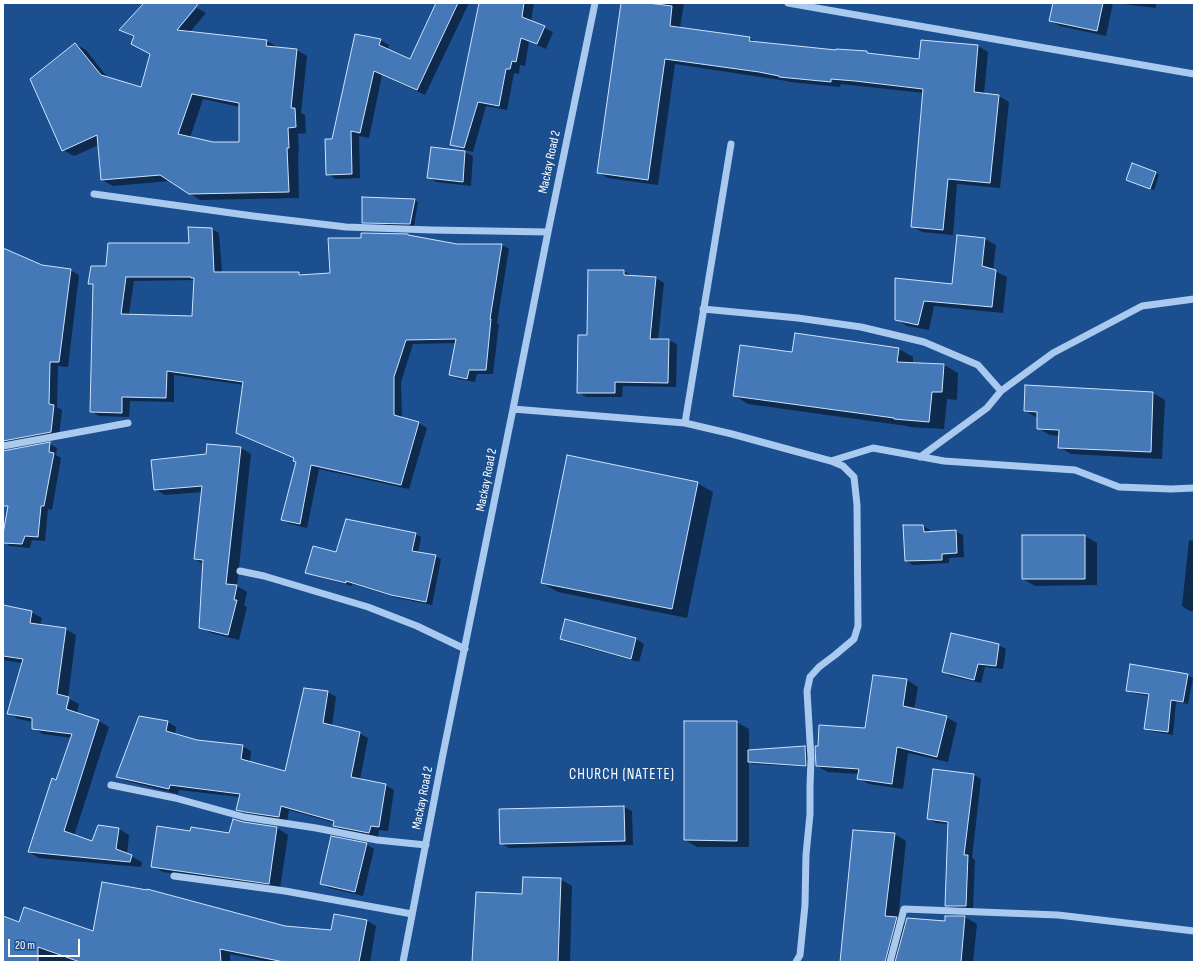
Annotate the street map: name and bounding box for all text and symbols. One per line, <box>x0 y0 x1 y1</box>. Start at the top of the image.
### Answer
street label: Mackay Road 2 <box>536 129 564 195</box>
street label: Mackay Road 2 <box>473 447 501 513</box>
street label: Mackay Road 2 <box>409 765 437 831</box>
district label: CHURCH (NATETE) <box>569 766 675 784</box>
scale bar <box>10 931 82 957</box>
text: 20 m <box>15 938 35 953</box>

